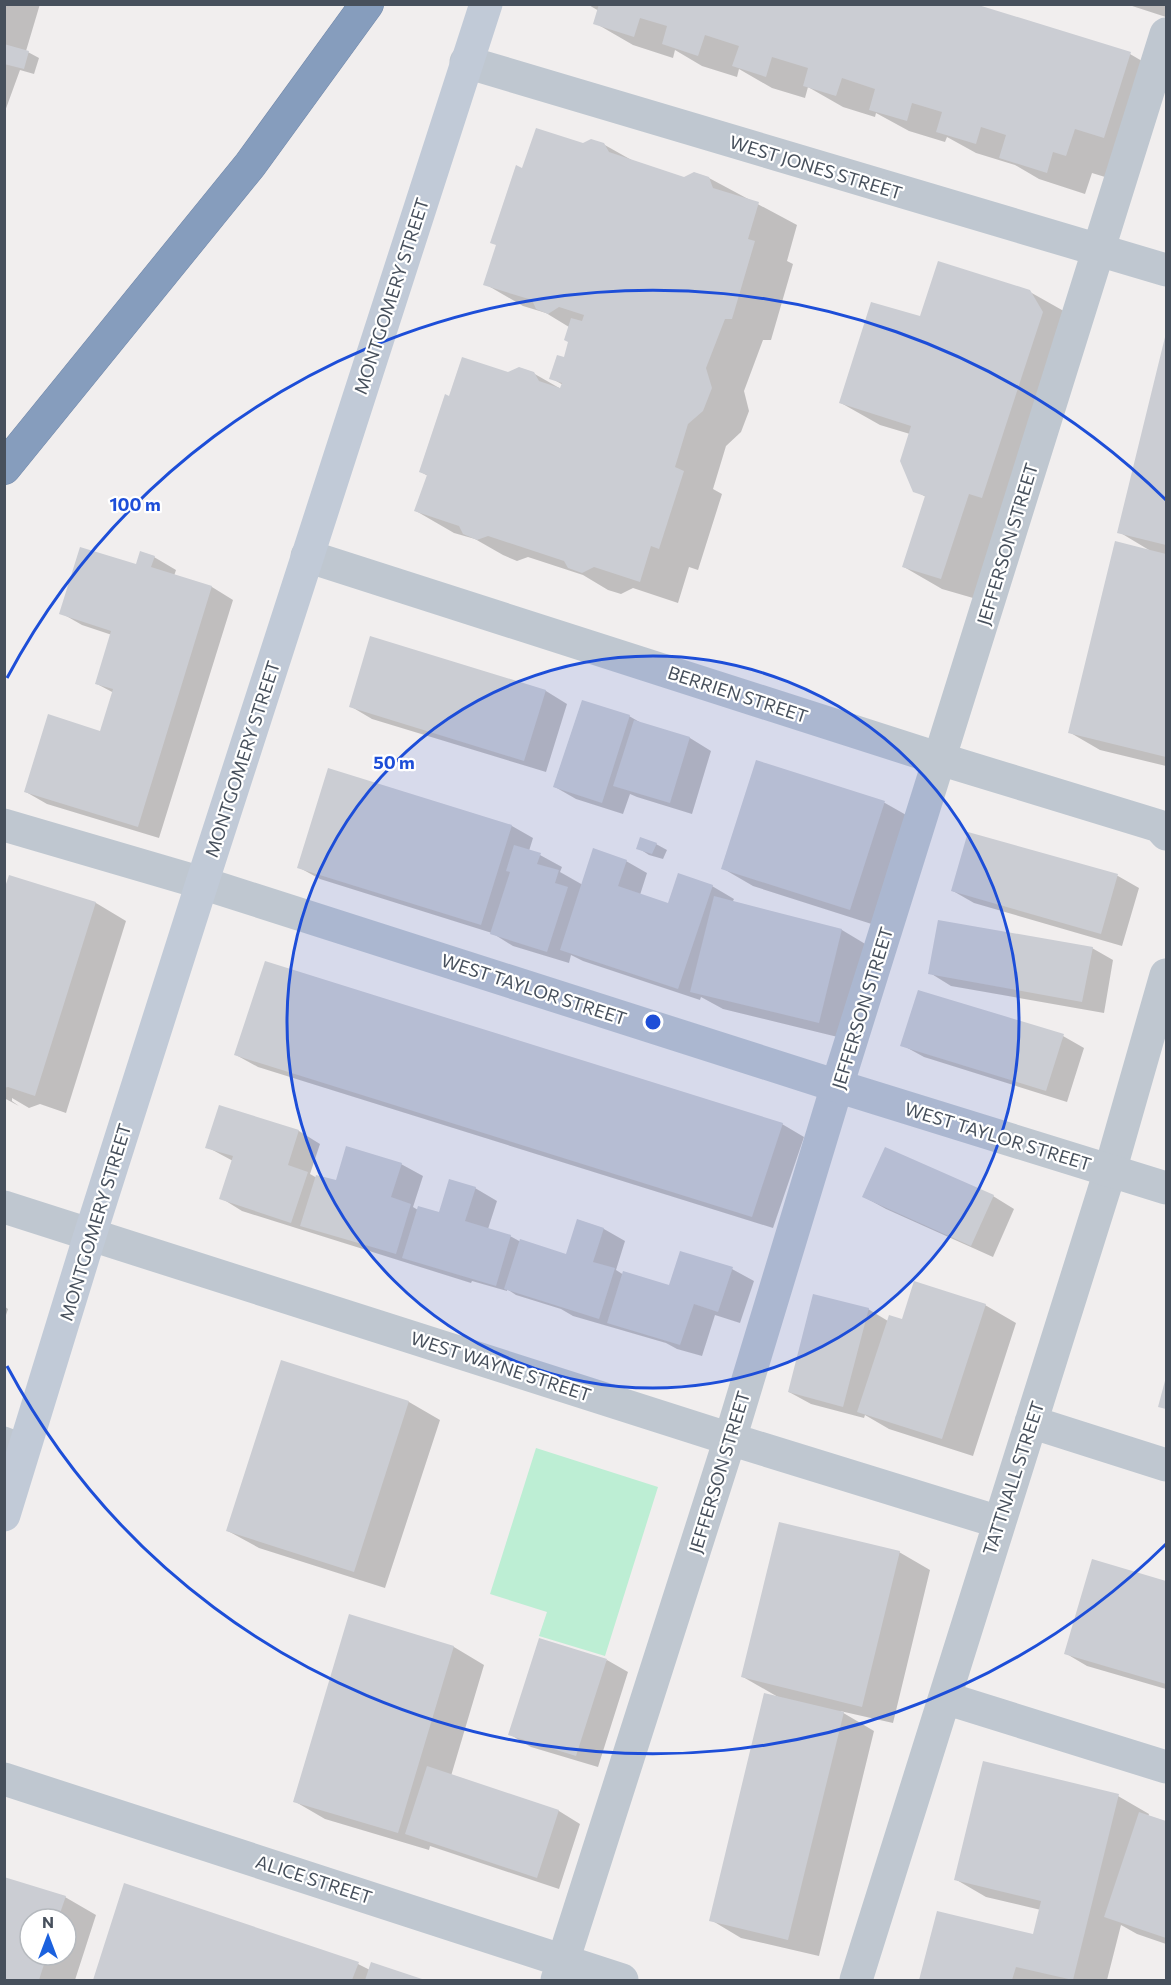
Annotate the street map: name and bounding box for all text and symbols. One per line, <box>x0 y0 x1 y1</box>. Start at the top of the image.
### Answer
street label: WEST JONES STREET <box>727 130 905 204</box>
street label: MONTGOMERY STREET <box>349 195 433 397</box>
street label: JEFFERSON STREET <box>972 460 1042 628</box>
text: 100 m <box>109 493 161 515</box>
street label: MONTGOMERY STREET <box>200 658 284 860</box>
street label: BERRIEN STREET <box>665 661 811 727</box>
text: 50 m <box>373 751 415 773</box>
street label: JEFFERSON STREET <box>827 924 897 1092</box>
street label: WEST TAYLOR STREET <box>438 949 630 1029</box>
centre of rings <box>643 1012 663 1032</box>
street label: WEST TAYLOR STREET <box>902 1097 1094 1175</box>
street label: MONTGOMERY STREET <box>54 1121 136 1323</box>
street label: WEST WAYNE STREET <box>408 1326 594 1406</box>
street label: JEFFERSON STREET <box>684 1388 754 1556</box>
street label: TATTNALL STREET <box>978 1398 1048 1558</box>
street label: ALICE STREET <box>253 1850 375 1908</box>
north arrow <box>18 1907 78 1967</box>
text: N <box>42 1912 54 1931</box>

